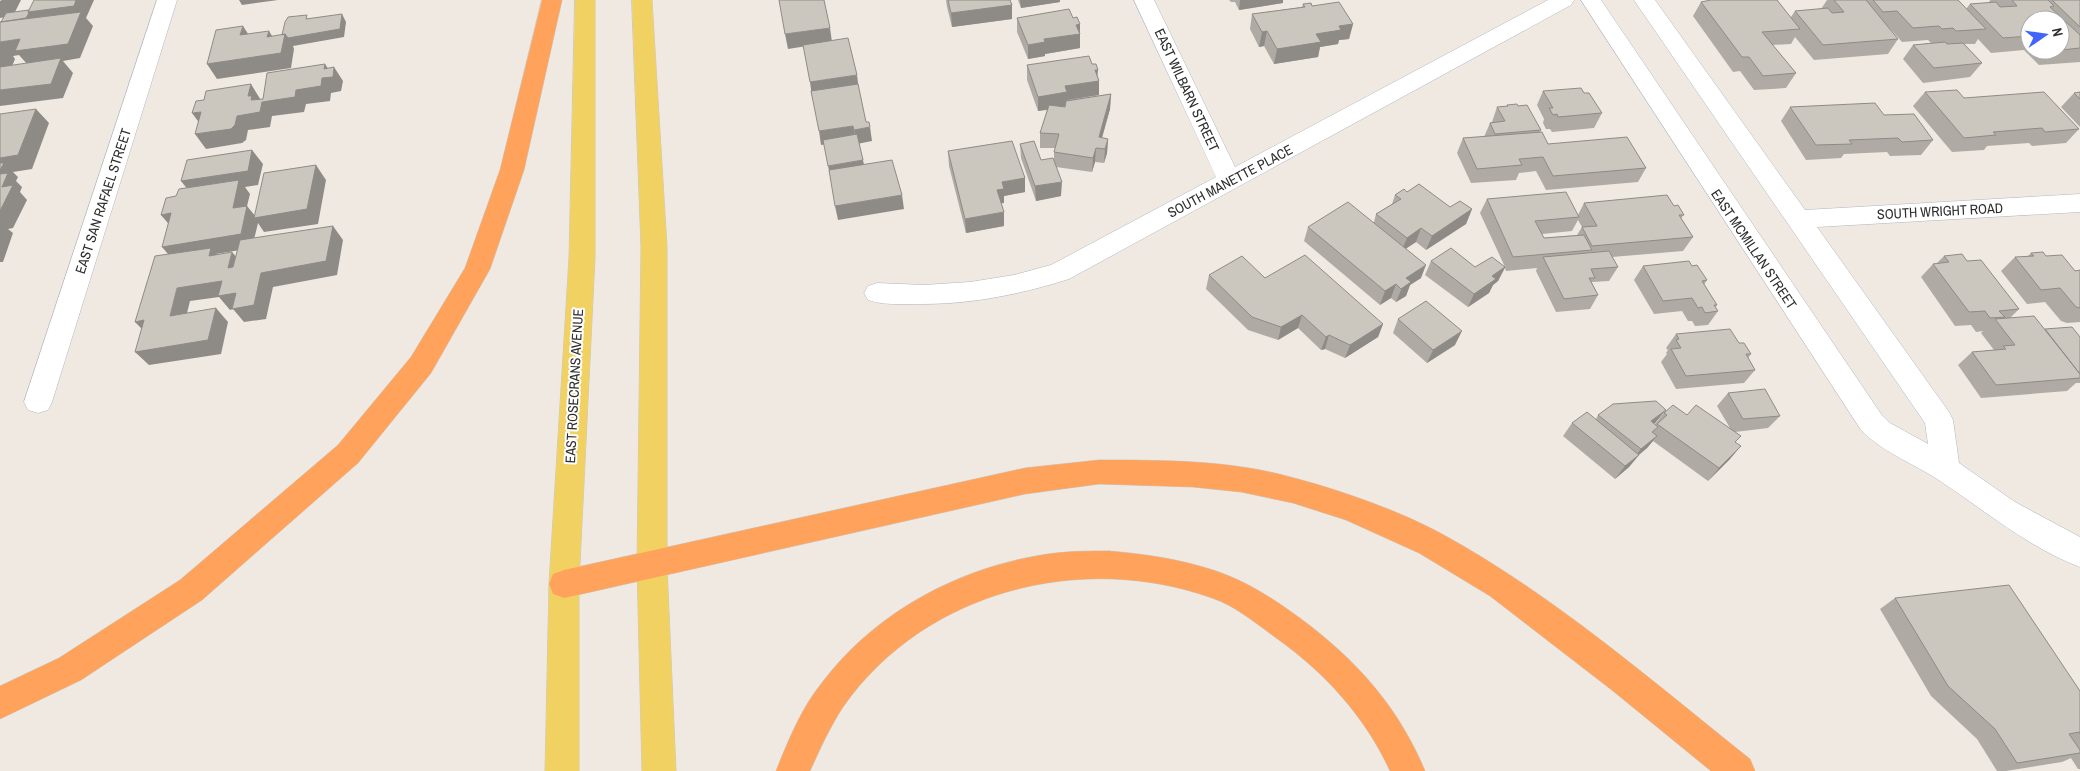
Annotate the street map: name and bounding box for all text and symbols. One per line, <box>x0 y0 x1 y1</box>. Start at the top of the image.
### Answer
north arrow <box>2020 10 2070 60</box>
street label: EAST WILBARN STREET <box>1151 26 1223 154</box>
text: N <box>2048 26 2067 38</box>
street label: EAST SAN RAFAEL STREET <box>71 126 135 276</box>
street label: SOUTH MANETTE PLACE <box>1164 140 1296 222</box>
street label: EAST MCMILLAN STREET <box>1707 186 1801 312</box>
street label: SOUTH WRIGHT ROAD <box>1877 199 2003 223</box>
street label: EAST ROSECRANS AVENUE <box>561 308 587 464</box>

